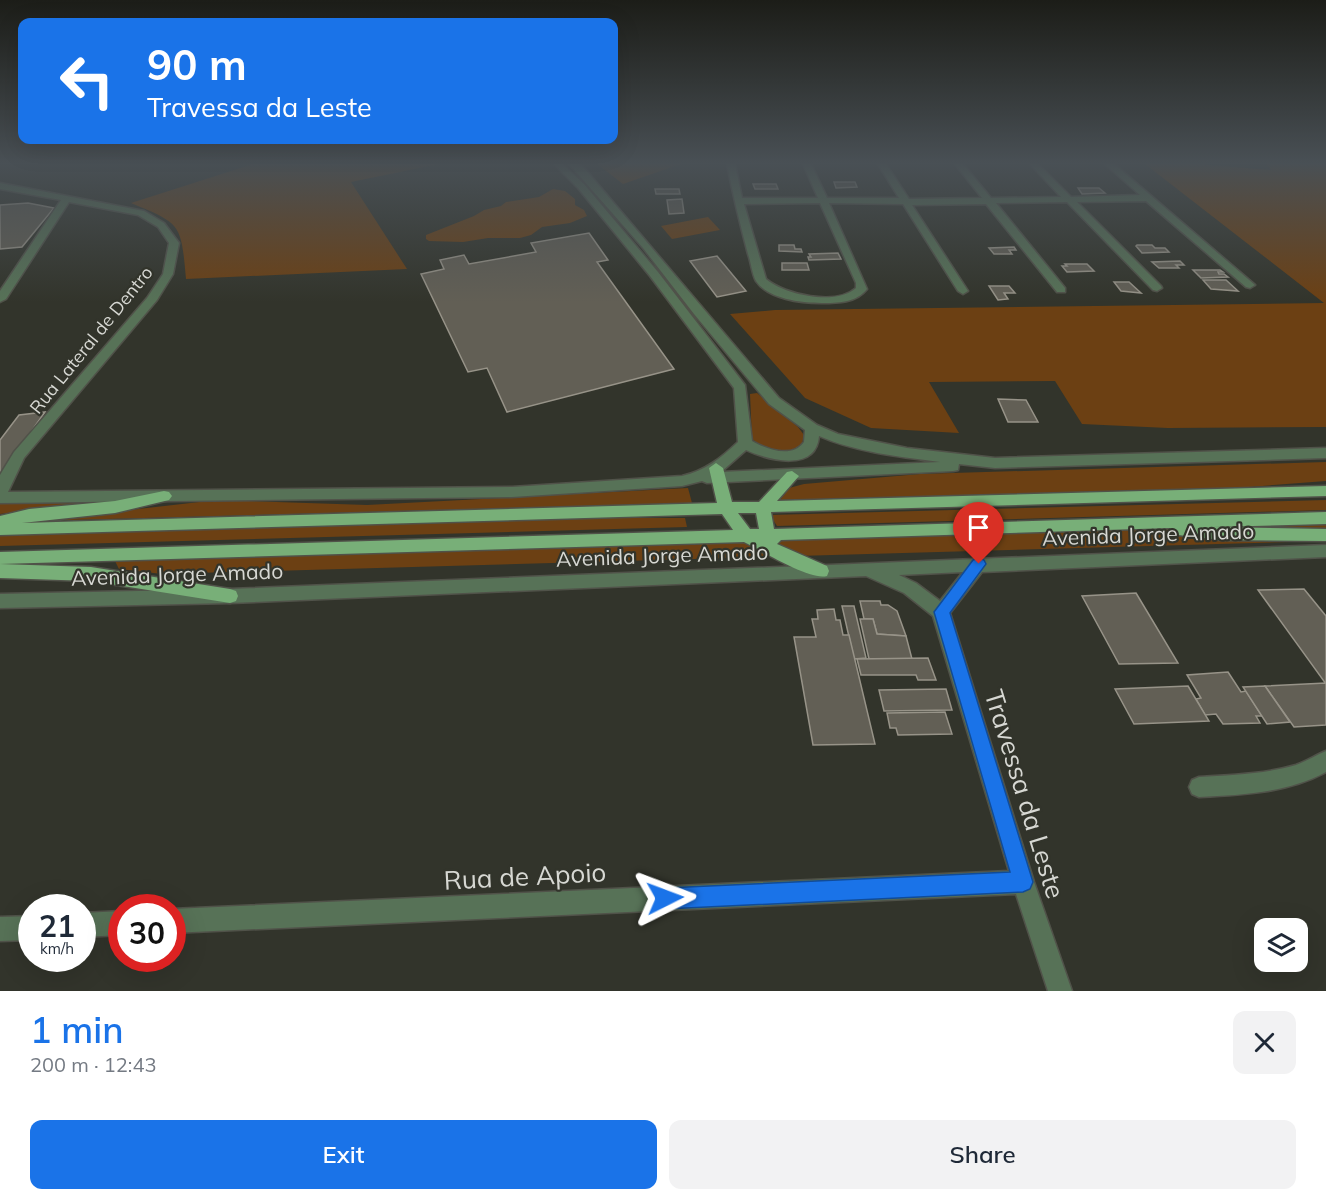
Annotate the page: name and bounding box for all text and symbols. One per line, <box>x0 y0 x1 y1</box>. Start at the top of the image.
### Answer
text: 90 m <box>147 38 247 91</box>
icon: left <box>48 42 126 120</box>
text: Travessa da Leste <box>147 90 372 124</box>
street label: Rua Lateral de Dentro <box>24 262 158 418</box>
pin <box>953 502 1004 564</box>
icon: arrive <box>962 511 995 544</box>
street label: Avenida Jorge Amado <box>1041 517 1255 551</box>
street label: Avenida Jorge Amado <box>555 538 769 572</box>
street label: Avenida Jorge Amado <box>70 557 284 591</box>
street label: Travessa da Leste <box>978 686 1072 902</box>
street label: Rua de Apoio <box>443 855 607 897</box>
position arrow <box>633 866 697 930</box>
speed limit sign: 30 <box>108 894 186 972</box>
text: 21 <box>39 907 75 945</box>
map controls <box>1254 918 1308 972</box>
button: layers <box>1254 918 1308 972</box>
text: km/h <box>40 939 74 958</box>
text: 1 min <box>30 1007 124 1052</box>
button: close <box>1233 1011 1296 1074</box>
text: 200 m · 12:43 <box>30 1052 156 1077</box>
button: Exit <box>30 1120 657 1189</box>
button: Share <box>669 1120 1296 1189</box>

